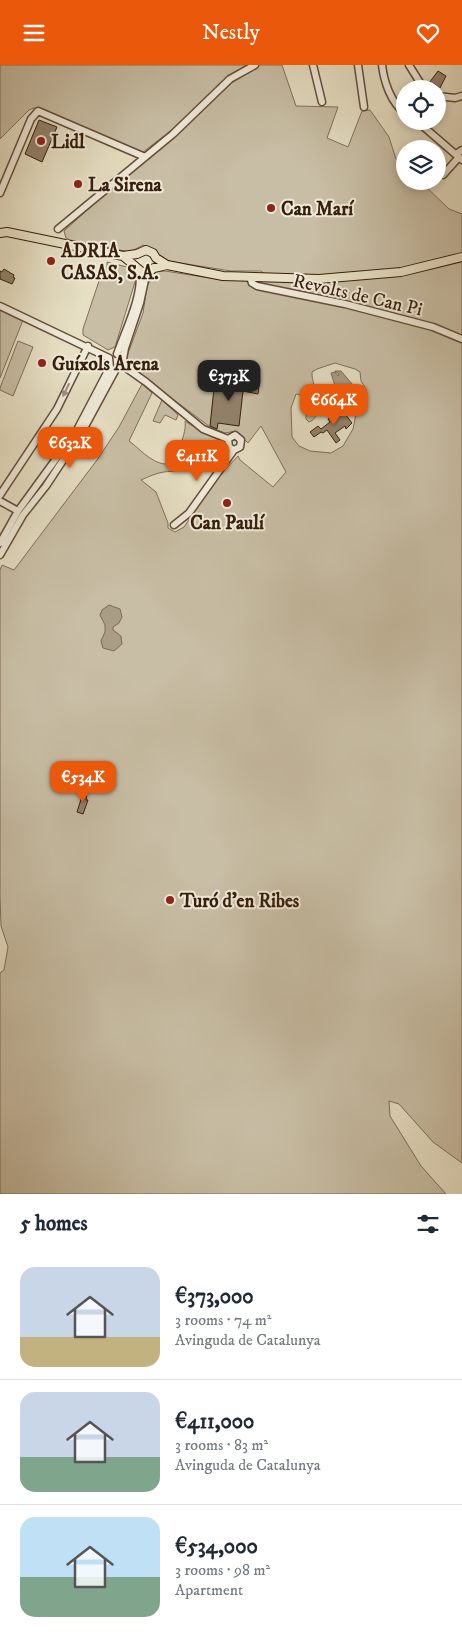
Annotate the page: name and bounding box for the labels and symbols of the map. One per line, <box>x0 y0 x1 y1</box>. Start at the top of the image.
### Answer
place label: Lidl <box>51 131 85 154</box>
marker: Lidl <box>35 135 47 147</box>
place label: La Sirena <box>88 174 163 197</box>
marker: La Sirena <box>72 178 84 190</box>
place label: Can Marí <box>281 198 355 221</box>
marker: Can Marí <box>265 202 277 214</box>
place label: ADRIA CASAS, S.A. <box>60 240 159 285</box>
marker: ADRIA CASAS, S.A. <box>45 255 57 267</box>
street label: Revolts de Can Pi <box>291 269 425 322</box>
place label: Guíxols Arena <box>52 353 160 376</box>
marker: Guíxols Arena <box>36 357 48 369</box>
pin: €373K <box>194 359 264 402</box>
one-way arrow <box>62 383 70 397</box>
pin: €664K <box>299 383 369 426</box>
pin: €632K <box>35 427 105 469</box>
pin: €411K <box>162 439 232 482</box>
marker: Can Paulí <box>221 497 233 509</box>
place label: Can Paulí <box>190 512 266 535</box>
pin: €534K <box>48 761 118 803</box>
place label: Turó d'en Ribes <box>179 890 300 913</box>
marker: Turó d'en Ribes <box>164 894 176 906</box>

